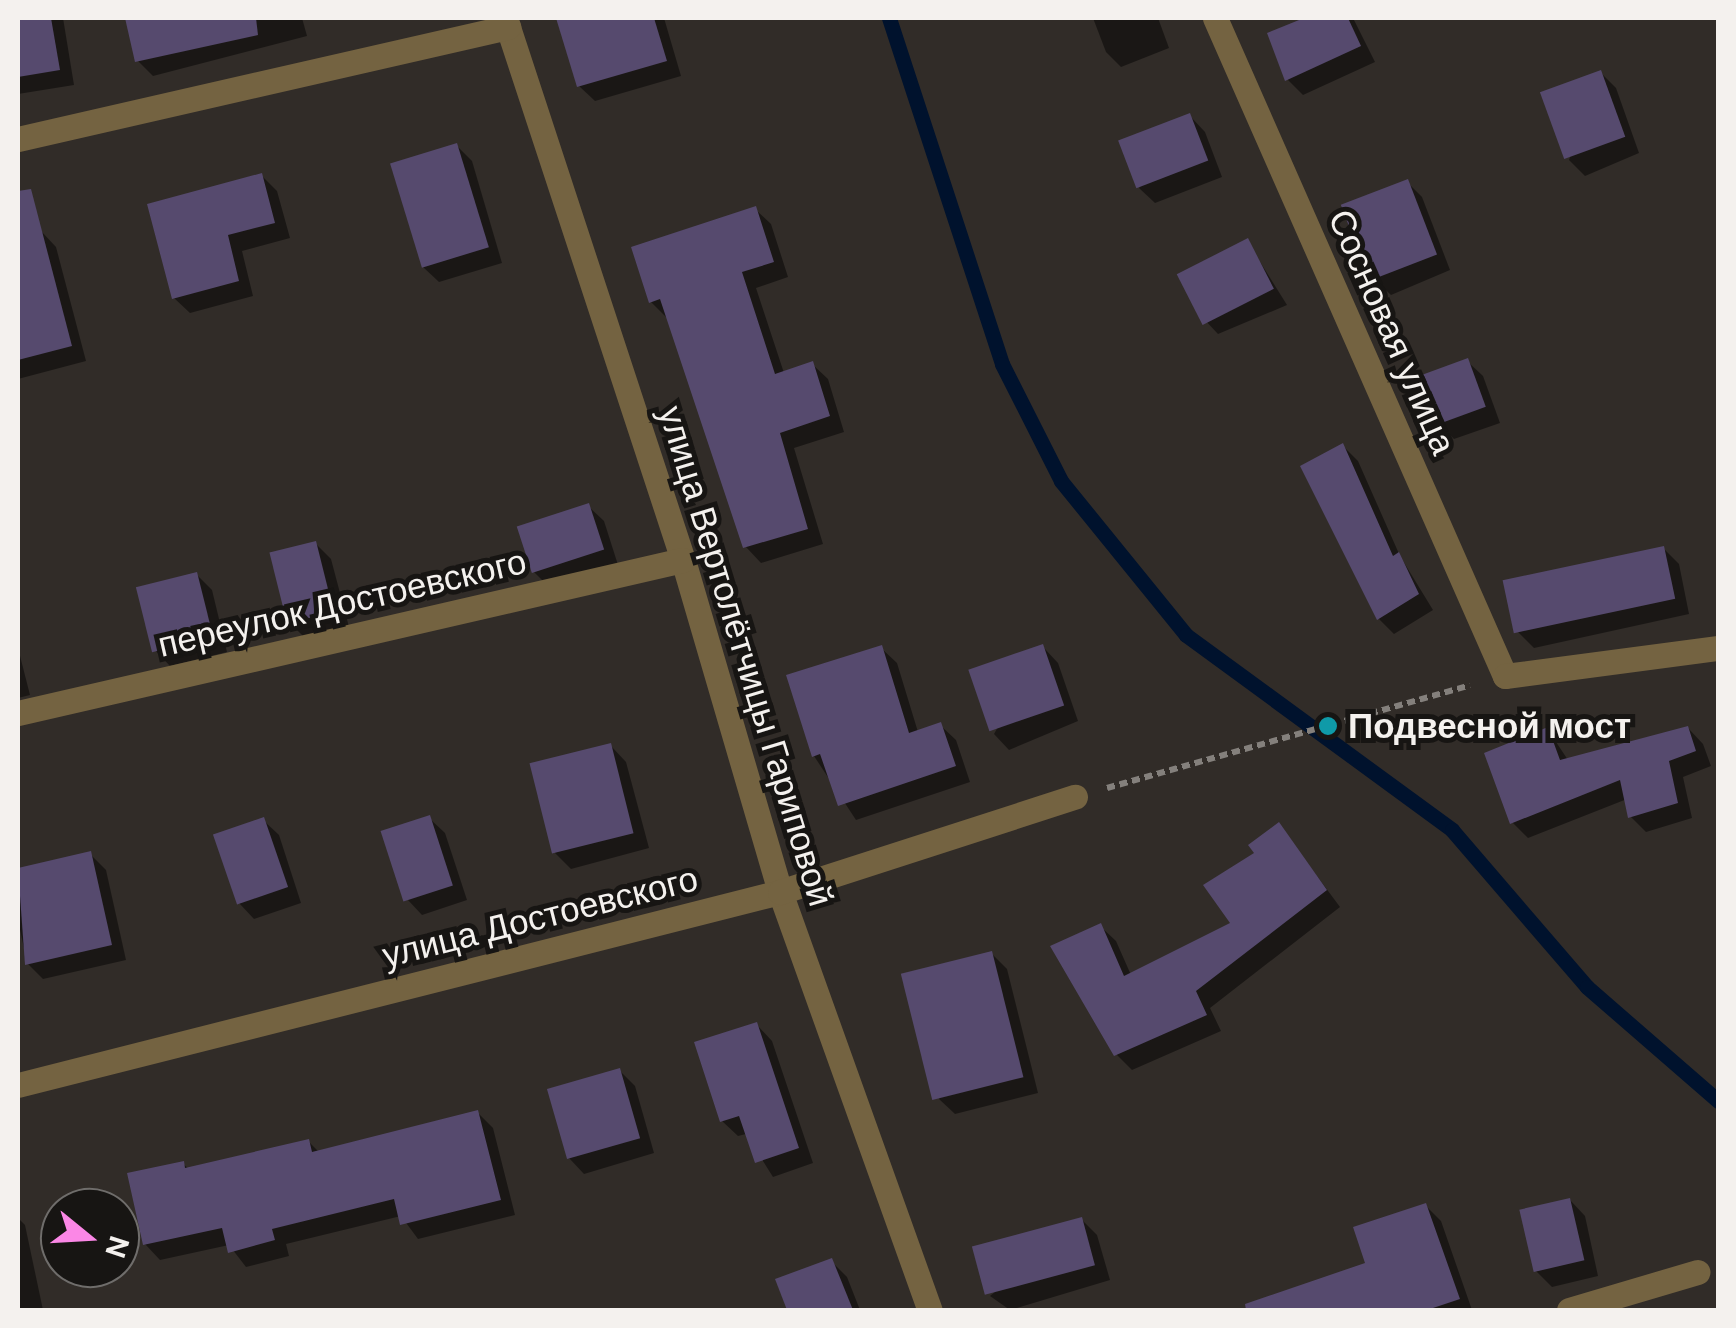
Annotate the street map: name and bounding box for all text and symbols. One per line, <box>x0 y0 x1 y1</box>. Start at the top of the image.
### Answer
street label: Сосновая улица <box>1319 203 1465 461</box>
street label: улица Вертолётчицы Гариповой <box>650 401 842 911</box>
street label: переулок Достоевского <box>154 540 530 666</box>
place label: Подвесной мост <box>1348 705 1631 747</box>
marker: Подвесной мост <box>1317 715 1339 737</box>
street label: улица Достоевского <box>378 857 702 977</box>
north arrow <box>40 1188 140 1288</box>
text: N <box>96 1231 138 1262</box>

